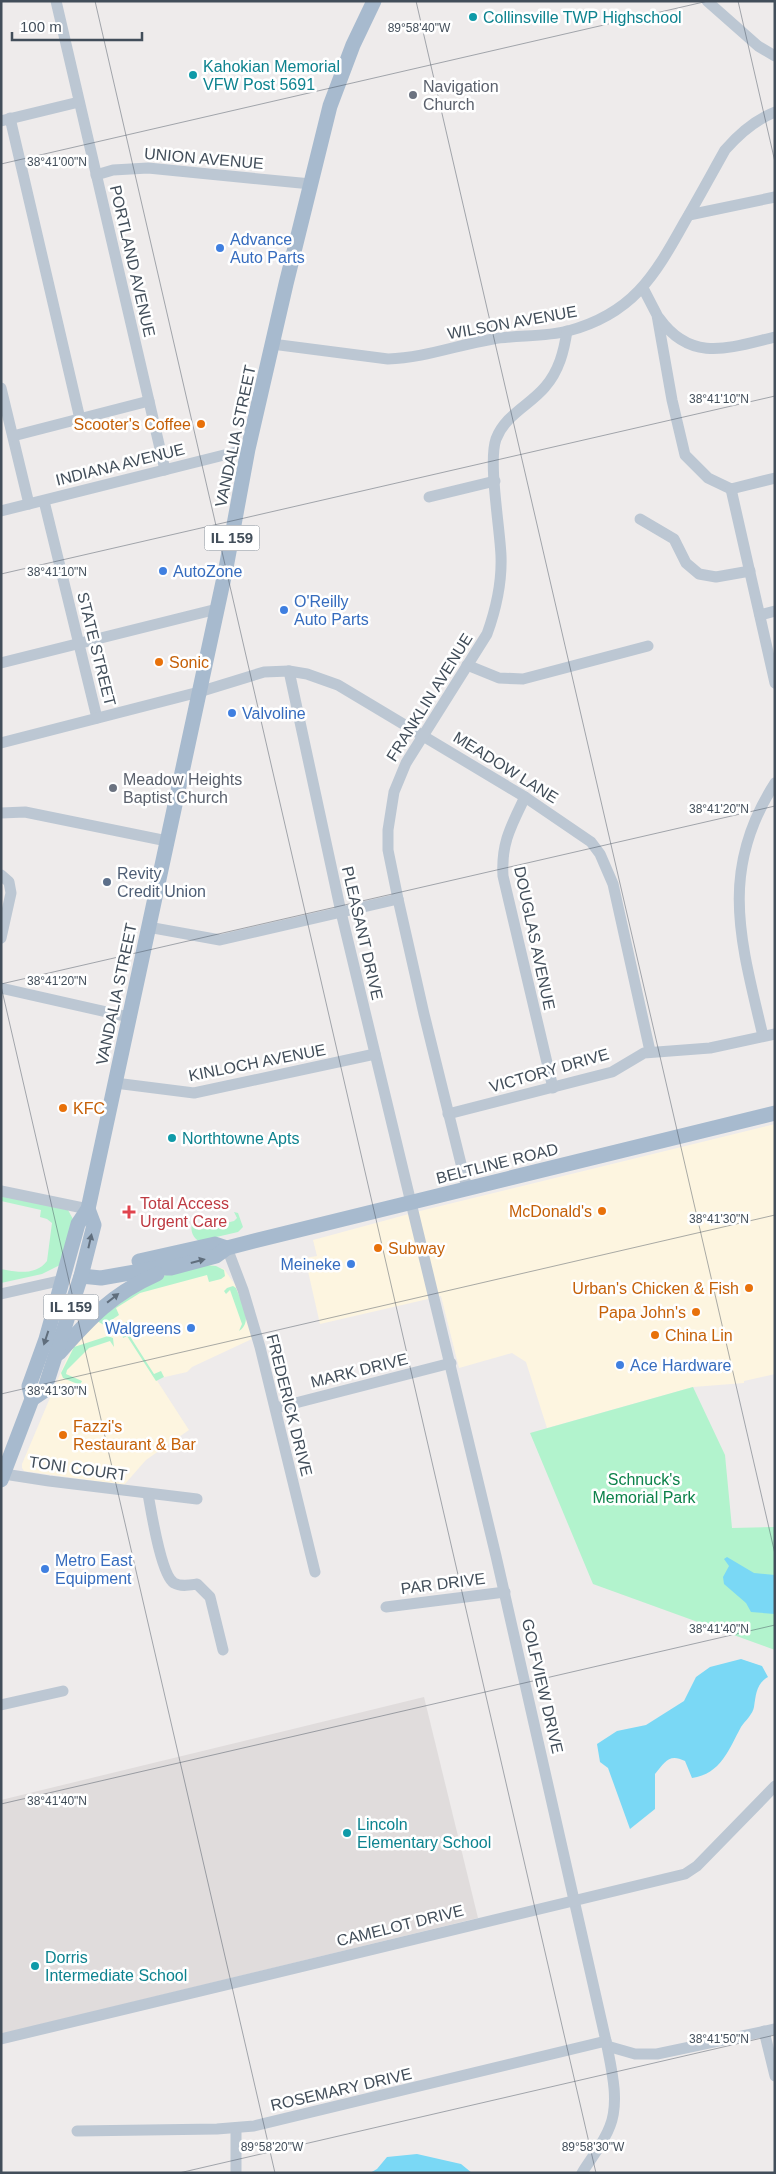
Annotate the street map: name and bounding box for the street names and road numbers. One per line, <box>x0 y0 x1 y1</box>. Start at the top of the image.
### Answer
street label: UNION AVENUE <box>144 145 264 172</box>
street label: PORTLAND AVENUE <box>107 184 158 339</box>
street label: WILSON AVENUE <box>446 303 578 342</box>
street label: VANDALIA STREET <box>212 363 259 509</box>
street label: INDIANA AVENUE <box>54 440 186 489</box>
road number: IL 159 <box>204 526 260 550</box>
street label: STATE STREET <box>74 590 119 708</box>
street label: FRANKLIN AVENUE <box>383 630 476 764</box>
street label: MEADOW LANE <box>450 728 561 806</box>
street label: PLEASANT DRIVE <box>339 865 386 1002</box>
street label: DOUGLAS AVENUE <box>511 865 558 1011</box>
street label: VANDALIA STREET <box>93 921 140 1067</box>
street label: KINLOCH AVENUE <box>187 1041 327 1084</box>
street label: VICTORY DRIVE <box>487 1045 611 1096</box>
street label: BELTLINE ROAD <box>434 1140 560 1187</box>
road number: IL 159 <box>44 1294 98 1320</box>
street label: FREDERICK DRIVE <box>264 1332 315 1478</box>
street label: MARK DRIVE <box>309 1350 409 1391</box>
street label: TONI COURT <box>28 1453 128 1484</box>
street label: PAR DRIVE <box>400 1570 486 1597</box>
street label: GOLFVIEW DRIVE <box>519 1617 566 1755</box>
street label: CAMELOT DRIVE <box>335 1901 465 1950</box>
street label: ROSEMARY DRIVE <box>269 2065 413 2114</box>

